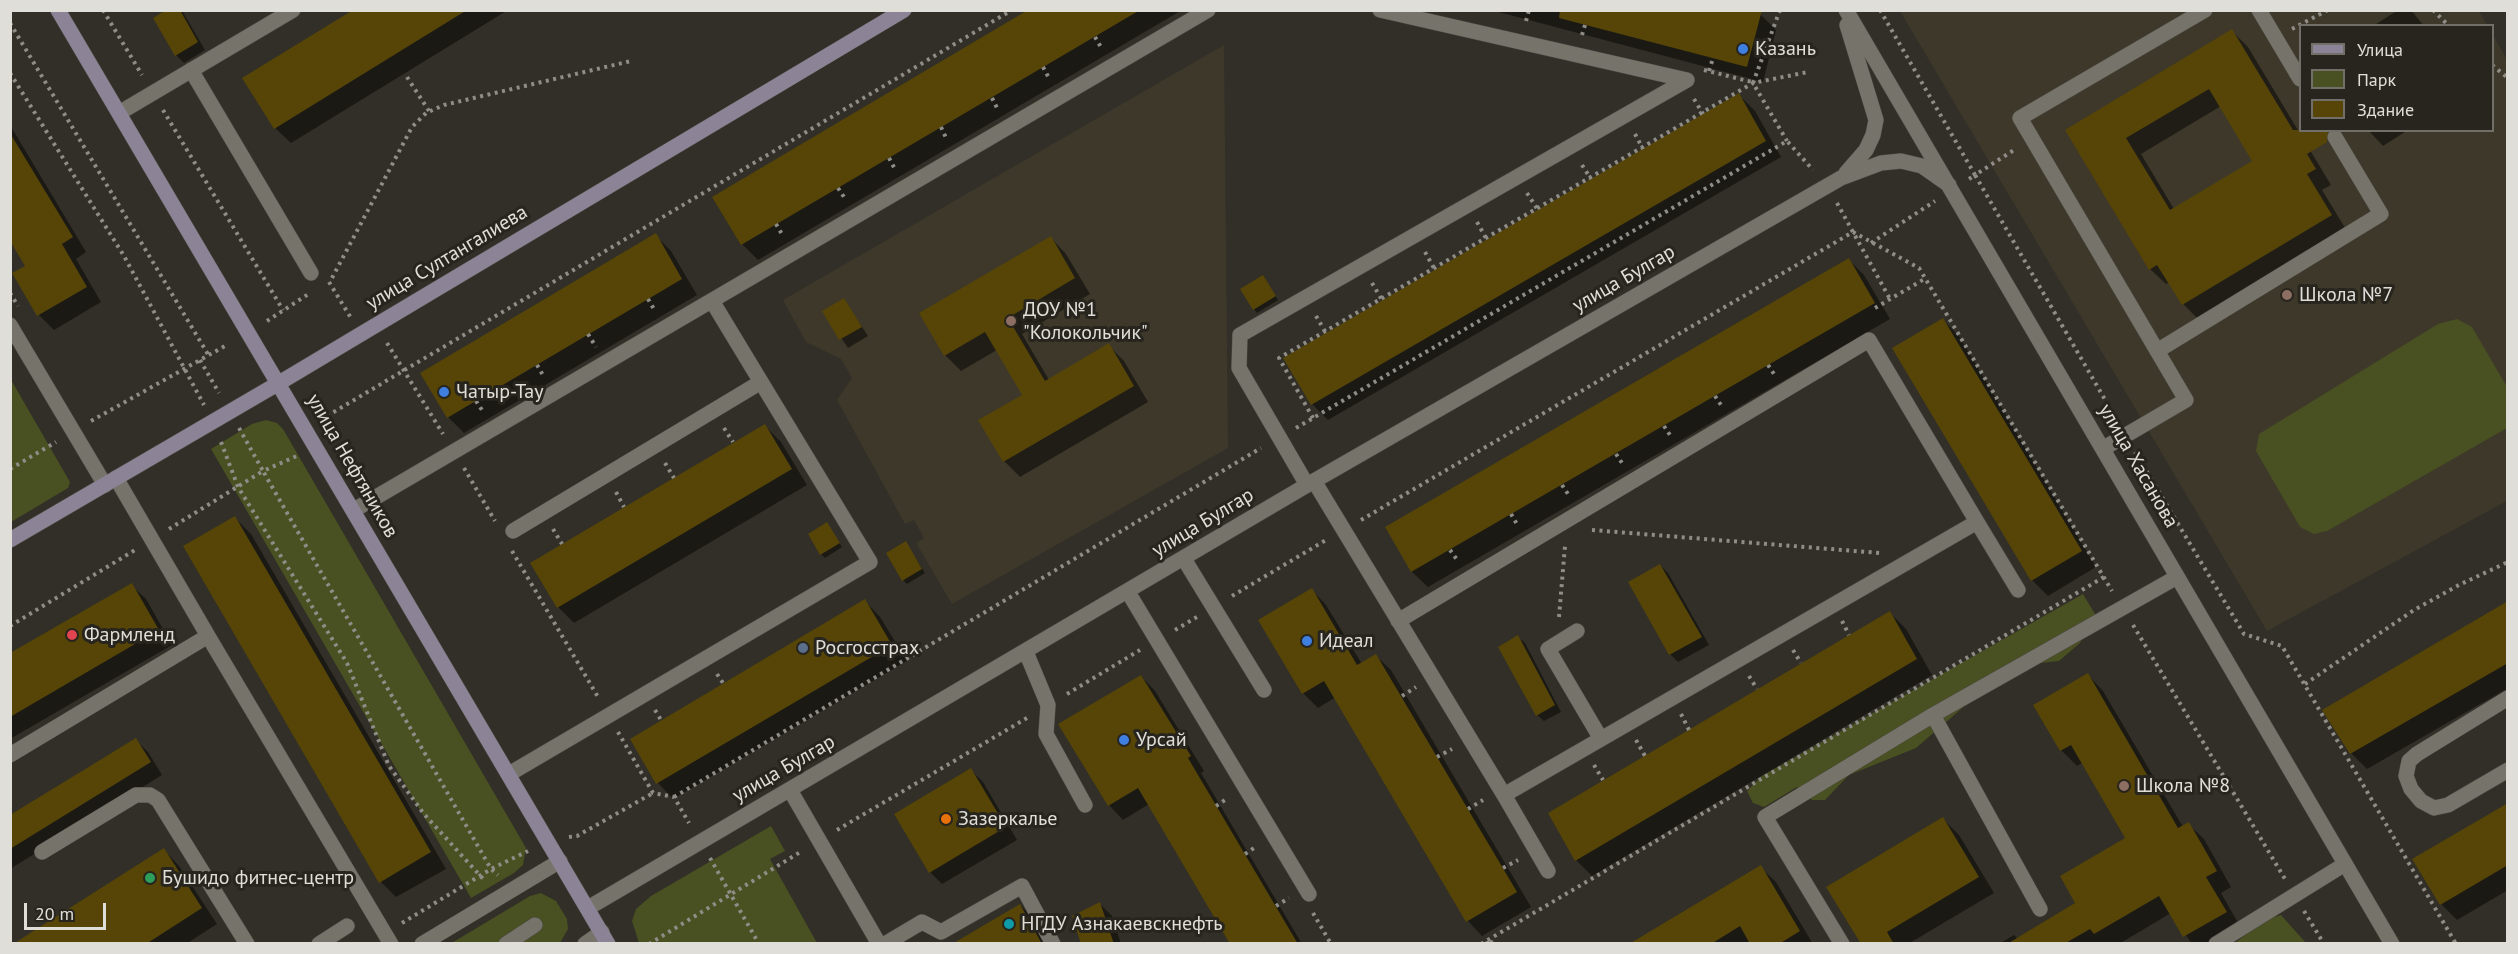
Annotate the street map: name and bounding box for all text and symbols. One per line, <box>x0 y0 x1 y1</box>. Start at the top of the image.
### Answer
legend <box>2299 24 2494 132</box>
place label: Казань <box>1755 37 1816 61</box>
text: Улица <box>2357 38 2403 61</box>
marker: Казань <box>1736 42 1750 56</box>
text: Парк <box>2357 68 2396 91</box>
text: Здание <box>2357 98 2414 121</box>
street label: улица Султангалиева <box>362 200 532 316</box>
street label: улица Булгар <box>1568 240 1680 318</box>
place label: Школа №7 <box>2299 283 2393 307</box>
marker: Школа №7 <box>2280 288 2294 302</box>
place label: ДОУ №1 "Колокольчик" <box>1023 298 1148 345</box>
marker: ДОУ №1 "Колокольчик" <box>1004 314 1018 328</box>
place label: Чатыр-Тау <box>456 380 543 404</box>
marker: Чатыр-Тау <box>437 385 451 399</box>
street label: улица Нефтяников <box>301 390 403 542</box>
street label: улица Хасанова <box>2093 400 2183 532</box>
street label: улица Булгар <box>1148 483 1258 563</box>
place label: Фармленд <box>84 623 175 647</box>
marker: Фармленд <box>65 628 79 642</box>
place label: Идеал <box>1319 629 1374 653</box>
marker: Идеал <box>1300 634 1314 648</box>
place label: Росгосстрах <box>815 636 919 660</box>
marker: Росгосстрах <box>796 641 810 655</box>
place label: Урсай <box>1136 728 1187 752</box>
street label: улица Булгар <box>728 730 840 808</box>
marker: Урсай <box>1117 733 1131 747</box>
place label: Школа №8 <box>2136 774 2230 798</box>
marker: Школа №8 <box>2117 779 2131 793</box>
place label: Зазеркалье <box>958 807 1057 831</box>
marker: Зазеркалье <box>939 812 953 826</box>
place label: Бушидо фитнес-центр <box>162 866 354 890</box>
marker: Бушидо фитнес-центр <box>143 871 157 885</box>
scale bar <box>27 891 110 929</box>
text: 20 m <box>35 902 74 925</box>
place label: НГДУ Азнакаевскнефть <box>1021 912 1223 936</box>
marker: НГДУ Азнакаевскнефть <box>1002 917 1016 931</box>

